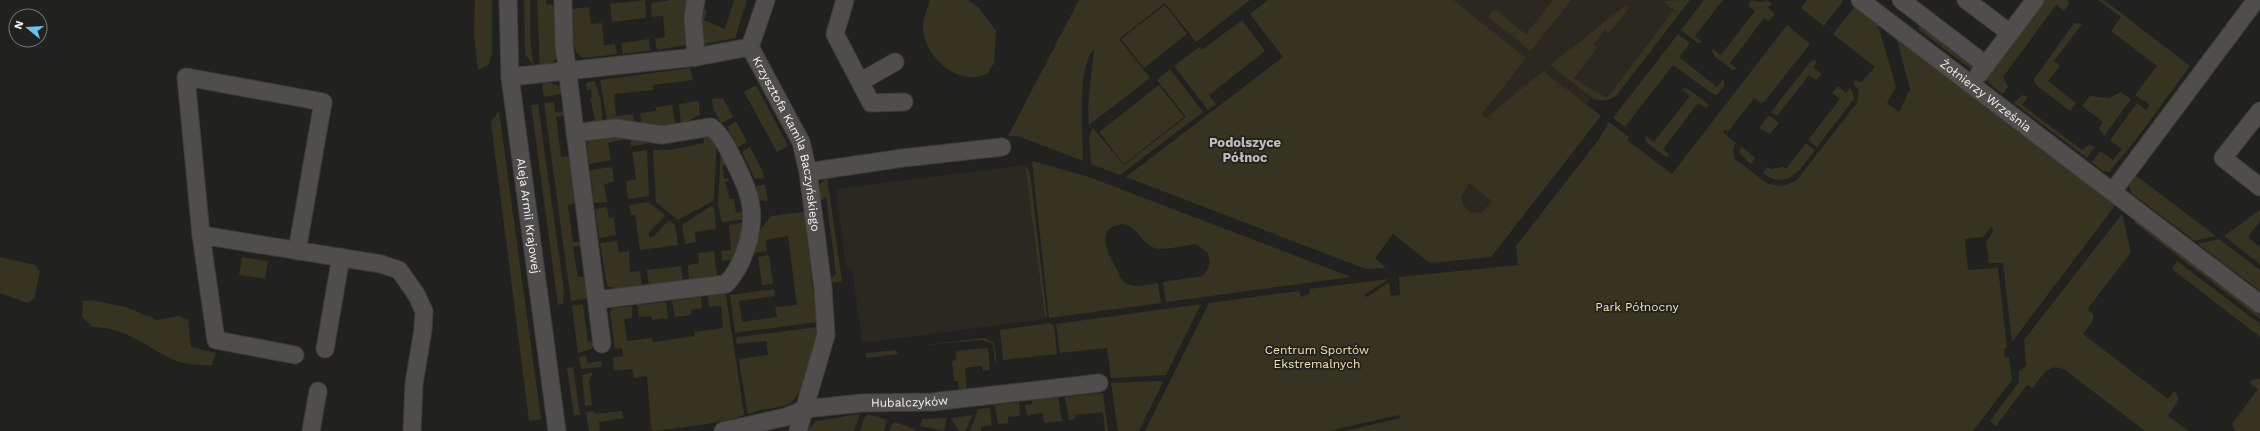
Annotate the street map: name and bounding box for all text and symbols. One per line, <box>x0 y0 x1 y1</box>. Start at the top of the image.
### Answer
north arrow <box>8 8 48 48</box>
text: N <box>12 19 26 31</box>
street label: Krzysztofa Kamila Baczyńskiego <box>749 54 823 232</box>
street label: Żołnierzy Września <box>1937 57 2034 135</box>
district label: Podolszyce Północ <box>1209 135 1282 165</box>
street label: Aleja Armii Krajowej <box>514 157 543 274</box>
park label: Park Północny <box>1595 300 1679 314</box>
park label: Centrum Sportów Ekstremalnych <box>1265 343 1369 371</box>
street label: Hubalczyków <box>871 393 949 410</box>

